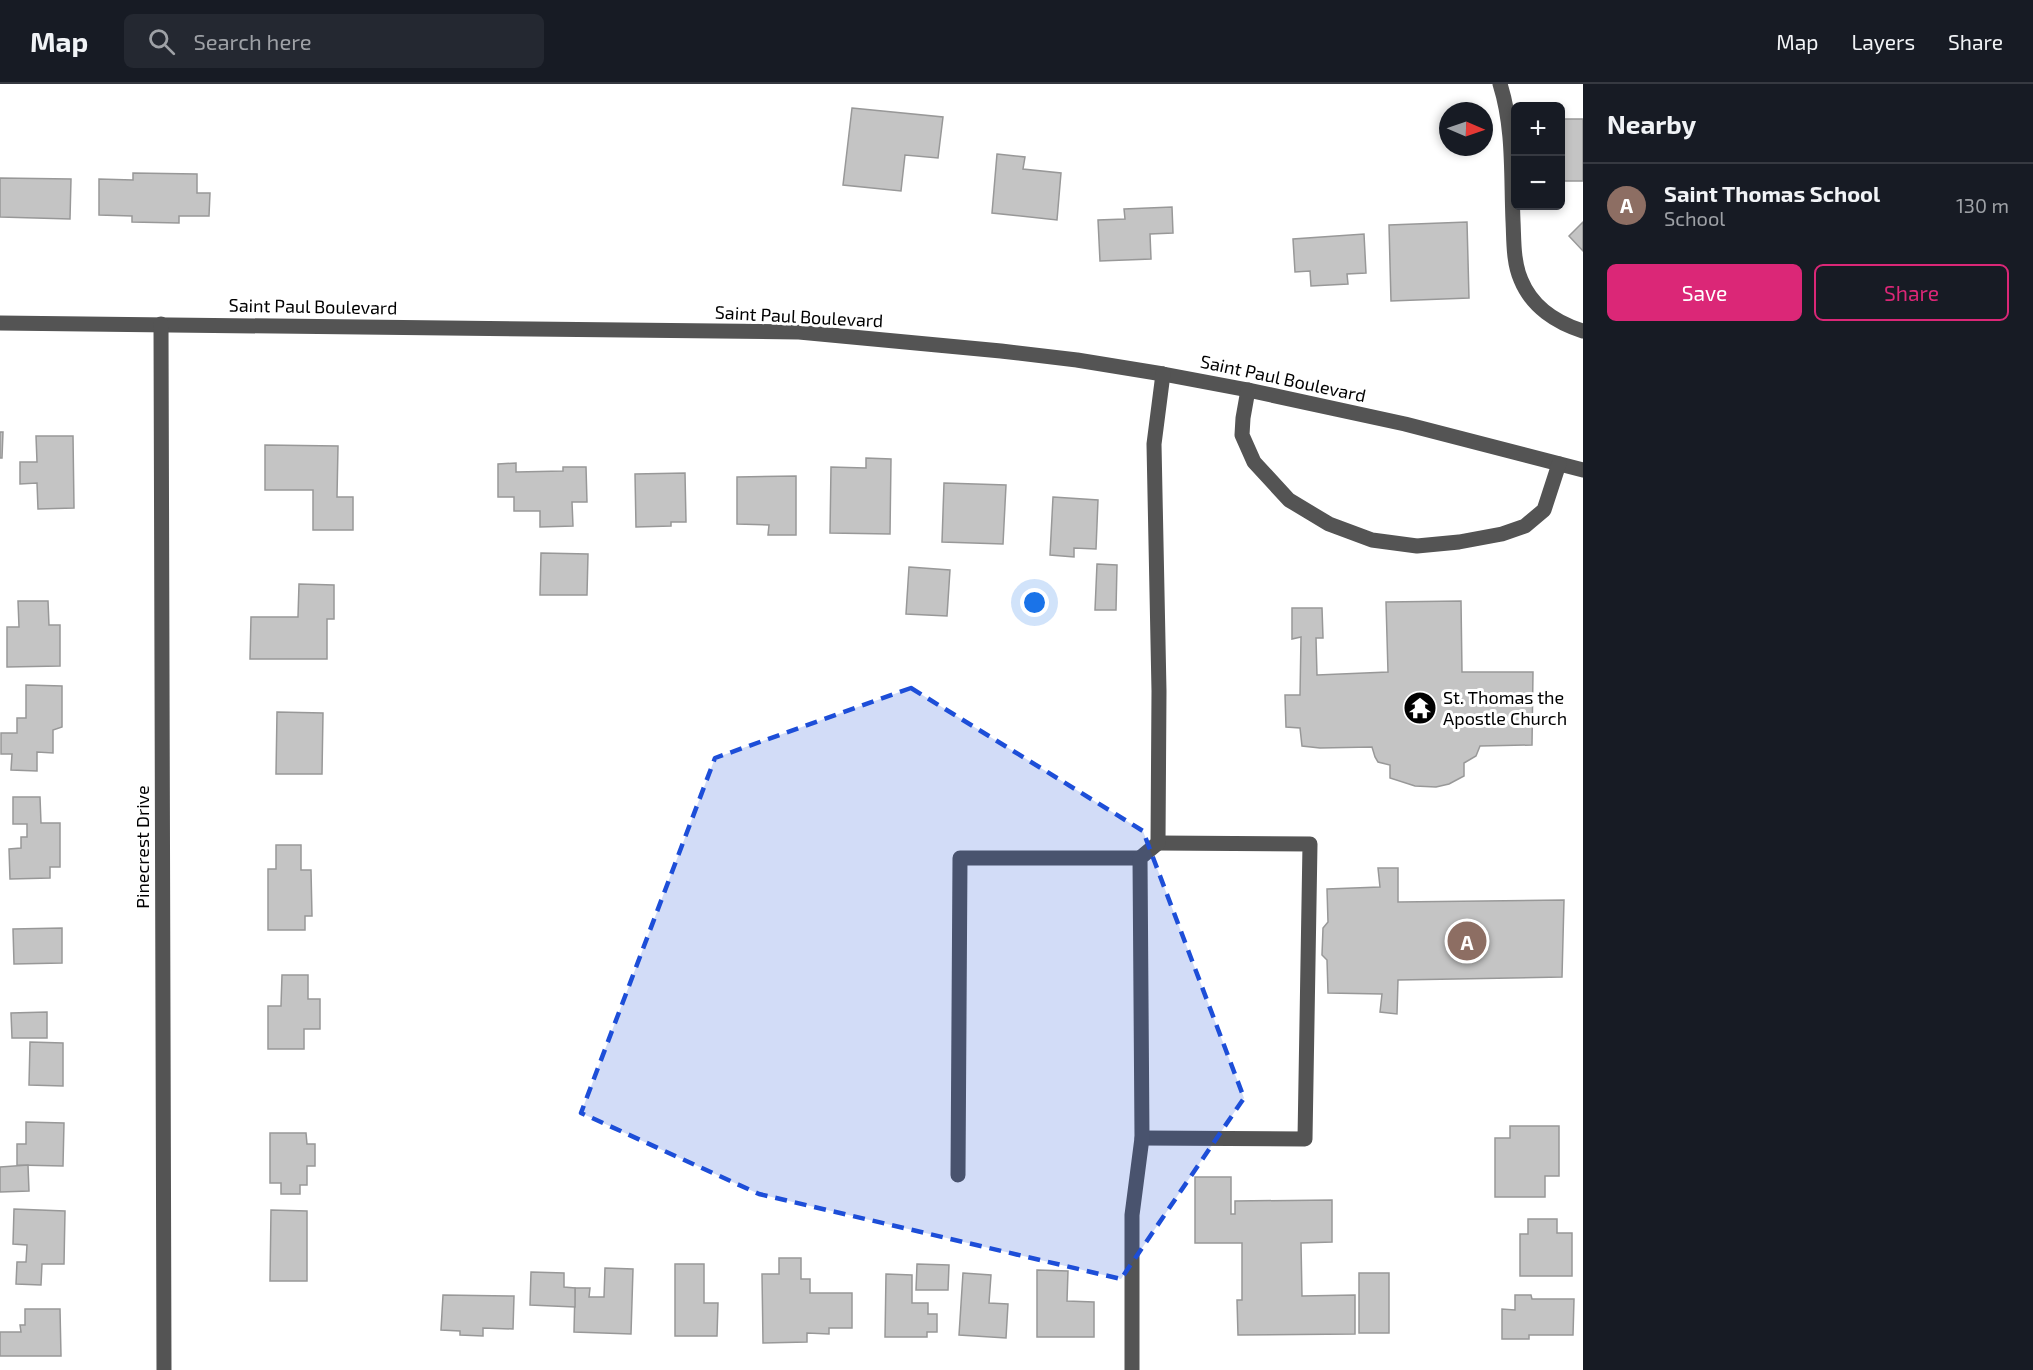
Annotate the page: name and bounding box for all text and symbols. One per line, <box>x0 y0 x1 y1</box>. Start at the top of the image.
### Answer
search box <box>124 14 544 68</box>
text: Map <box>30 24 88 58</box>
icon: search <box>145 25 178 58</box>
text: Search here <box>193 28 312 54</box>
text: Map <box>1776 29 1818 54</box>
text: Layers <box>1851 29 1915 54</box>
text: Share <box>1948 29 2003 54</box>
north arrow <box>1439 102 1493 156</box>
map controls <box>1511 102 1565 210</box>
button: + <box>1511 102 1565 156</box>
text: Nearby <box>1607 108 1696 139</box>
button: − <box>1511 156 1565 210</box>
text: Saint Thomas School <box>1664 180 1880 206</box>
text: A <box>1620 193 1633 217</box>
text: 130 m <box>1956 193 2009 217</box>
text: School <box>1664 206 1725 230</box>
button: Save <box>1607 264 1802 321</box>
button: Share <box>1814 264 2009 321</box>
street label: Saint Paul Boulevard <box>229 294 398 318</box>
street label: Saint Paul Boulevard <box>714 301 884 331</box>
street label: Saint Paul Boulevard <box>1198 350 1368 406</box>
your location <box>1020 588 1049 617</box>
place label: St. Thomas the Apostle Church <box>1443 686 1567 729</box>
temple icon: St. Thomas the Apostle Church <box>1402 690 1438 726</box>
street label: Pinecrest Drive <box>131 785 153 909</box>
pin: A <box>1448 918 1486 964</box>

